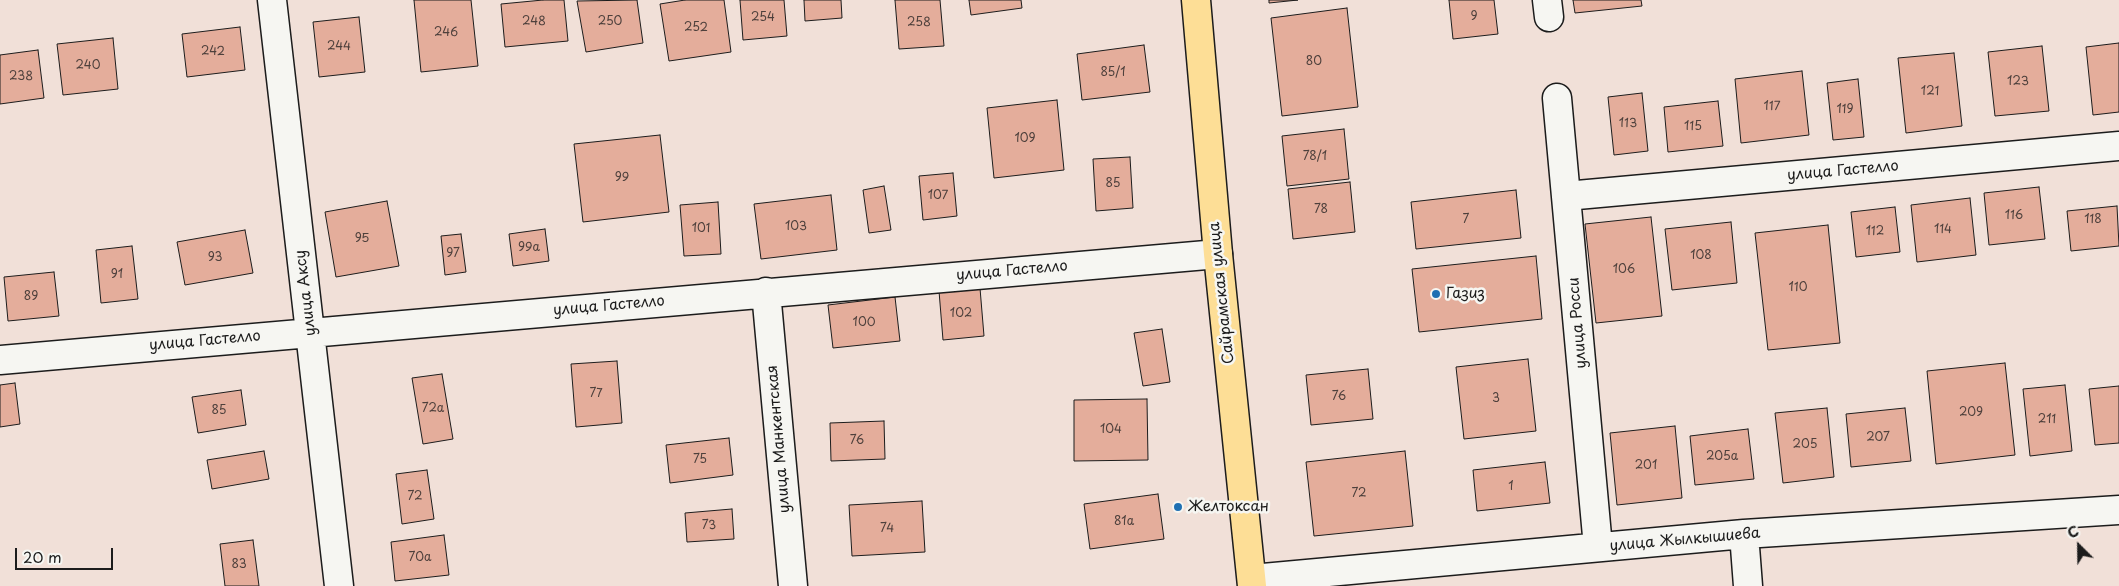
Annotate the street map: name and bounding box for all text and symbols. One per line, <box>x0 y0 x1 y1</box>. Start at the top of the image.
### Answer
house number: 9 <box>1470 10 1478 24</box>
house number: 254 <box>751 11 775 25</box>
house number: 248 <box>522 15 546 29</box>
house number: 250 <box>598 15 622 29</box>
house number: 258 <box>907 16 931 30</box>
house number: 252 <box>684 21 708 35</box>
house number: 246 <box>434 26 458 40</box>
house number: 244 <box>327 40 351 54</box>
house number: 242 <box>201 45 225 59</box>
house number: 80 <box>1306 55 1322 69</box>
house number: 240 <box>76 59 100 73</box>
house number: 85/1 <box>1100 66 1126 80</box>
house number: 238 <box>9 70 33 84</box>
house number: 123 <box>2007 75 2029 89</box>
house number: 121 <box>1921 85 1939 99</box>
house number: 117 <box>1764 100 1780 114</box>
house number: 119 <box>1836 103 1854 117</box>
house number: 113 <box>1619 117 1637 131</box>
house number: 115 <box>1684 120 1702 134</box>
house number: 109 <box>1014 132 1036 146</box>
house number: 78/1 <box>1303 150 1327 164</box>
street label: улица Гастелло <box>1786 157 1900 185</box>
house number: 99 <box>615 171 629 185</box>
house number: 85 <box>1106 177 1120 191</box>
house number: 107 <box>928 189 948 203</box>
house number: 78 <box>1314 203 1328 217</box>
house number: 116 <box>2005 209 2023 223</box>
house number: 7 <box>1463 213 1469 227</box>
house number: 118 <box>2084 213 2102 227</box>
house number: 103 <box>785 220 807 234</box>
street label: Сайрамская улица <box>1206 221 1238 365</box>
house number: 101 <box>692 222 710 236</box>
house number: 114 <box>1934 223 1952 237</box>
house number: 112 <box>1866 225 1884 239</box>
house number: 95 <box>355 232 369 246</box>
house number: 99а <box>518 241 540 255</box>
house number: 97 <box>446 247 460 261</box>
street label: улица Аксу <box>292 249 320 337</box>
house number: 108 <box>1690 249 1712 263</box>
house number: 93 <box>208 251 222 265</box>
street label: улица Гастелло <box>955 257 1069 285</box>
house number: 106 <box>1613 263 1635 277</box>
house number: 91 <box>111 268 123 282</box>
street label: улица Росси <box>1565 277 1591 369</box>
house number: 110 <box>1789 281 1807 295</box>
place label: Газиз <box>1446 285 1485 303</box>
marker: Газиз <box>1430 288 1442 300</box>
house number: 89 <box>24 290 38 304</box>
street label: улица Гастелло <box>552 292 666 320</box>
house number: 102 <box>950 307 972 321</box>
house number: 100 <box>853 316 875 330</box>
street label: улица Гастелло <box>148 327 262 355</box>
street label: улица Манкентская <box>764 364 794 514</box>
house number: 77 <box>589 387 603 401</box>
house number: 76 <box>1332 390 1346 404</box>
house number: 3 <box>1492 392 1500 406</box>
house number: 72а <box>422 402 444 416</box>
house number: 85 <box>212 404 226 418</box>
house number: 209 <box>1959 406 1983 420</box>
house number: 211 <box>2038 413 2056 427</box>
house number: 104 <box>1100 423 1122 437</box>
house number: 207 <box>1866 431 1890 445</box>
house number: 76 <box>850 434 864 448</box>
house number: 205 <box>1793 438 1817 452</box>
house number: 205а <box>1706 450 1738 464</box>
house number: 75 <box>693 453 707 467</box>
house number: 201 <box>1635 459 1657 473</box>
house number: 1 <box>1508 480 1514 494</box>
house number: 72 <box>1351 487 1367 501</box>
house number: 72 <box>407 490 423 504</box>
place label: Желтоксан <box>1188 498 1269 516</box>
marker: Желтоксан <box>1172 501 1184 513</box>
house number: 81а <box>1114 515 1134 529</box>
house number: 73 <box>702 519 716 533</box>
text: С <box>2064 520 2082 543</box>
north arrow <box>2054 521 2104 571</box>
house number: 74 <box>880 522 894 536</box>
street label: улица Жылкышиева <box>1609 524 1761 556</box>
scale bar <box>18 538 115 570</box>
text: 20 m <box>23 545 62 568</box>
house number: 70а <box>409 551 431 565</box>
house number: 83 <box>231 558 247 572</box>

